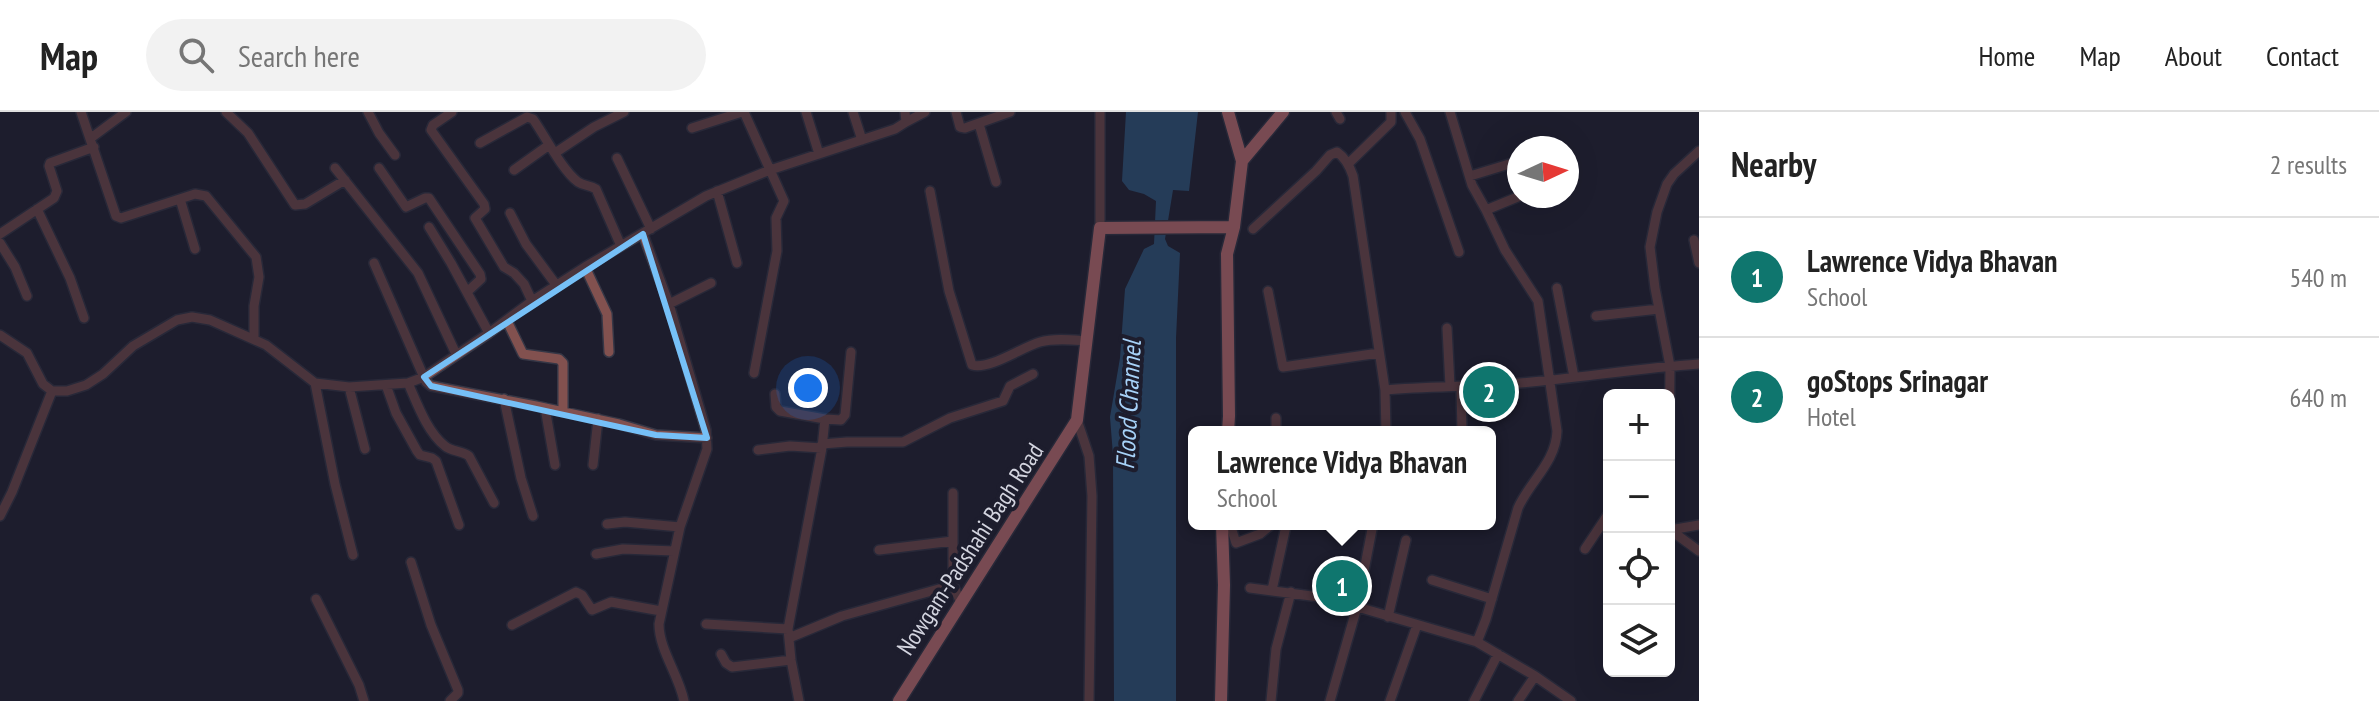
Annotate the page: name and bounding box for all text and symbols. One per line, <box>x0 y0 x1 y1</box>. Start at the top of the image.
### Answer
search box <box>146 19 706 91</box>
text: Map <box>40 31 98 80</box>
icon: search <box>174 33 218 77</box>
text: Search here <box>238 36 360 75</box>
text: Home <box>1979 37 2035 74</box>
text: Map <box>2079 37 2121 74</box>
text: About <box>2165 37 2222 74</box>
text: Contact <box>2266 37 2339 74</box>
north arrow <box>1507 136 1579 208</box>
text: Nearby <box>1731 142 1816 186</box>
text: 2 results <box>2270 148 2347 181</box>
text: Lawrence Vidya Bhavan <box>1807 241 2058 280</box>
text: 1 <box>1751 261 1763 294</box>
text: 540 m <box>2289 261 2347 294</box>
text: School <box>1807 280 1867 313</box>
water label: Flood Channel <box>1108 337 1148 470</box>
text: goStops Srinagar <box>1807 361 1988 400</box>
pin: 2 <box>1463 362 1515 422</box>
your location <box>788 368 828 408</box>
text: 2 <box>1751 381 1763 414</box>
text: 640 m <box>2289 381 2347 414</box>
map controls <box>1603 389 1675 677</box>
button: + <box>1603 389 1675 461</box>
text: Hotel <box>1807 400 1856 433</box>
popup <box>1188 426 1496 530</box>
street label: Nowgam-Padshahi Bagh Road <box>890 437 1050 661</box>
text: Lawrence Vidya Bhavan <box>1217 442 1467 481</box>
button: − <box>1603 461 1675 533</box>
text: School <box>1217 481 1277 514</box>
button: locate <box>1603 533 1675 605</box>
pin: 1 <box>1316 556 1368 616</box>
button: layers <box>1603 605 1675 677</box>

